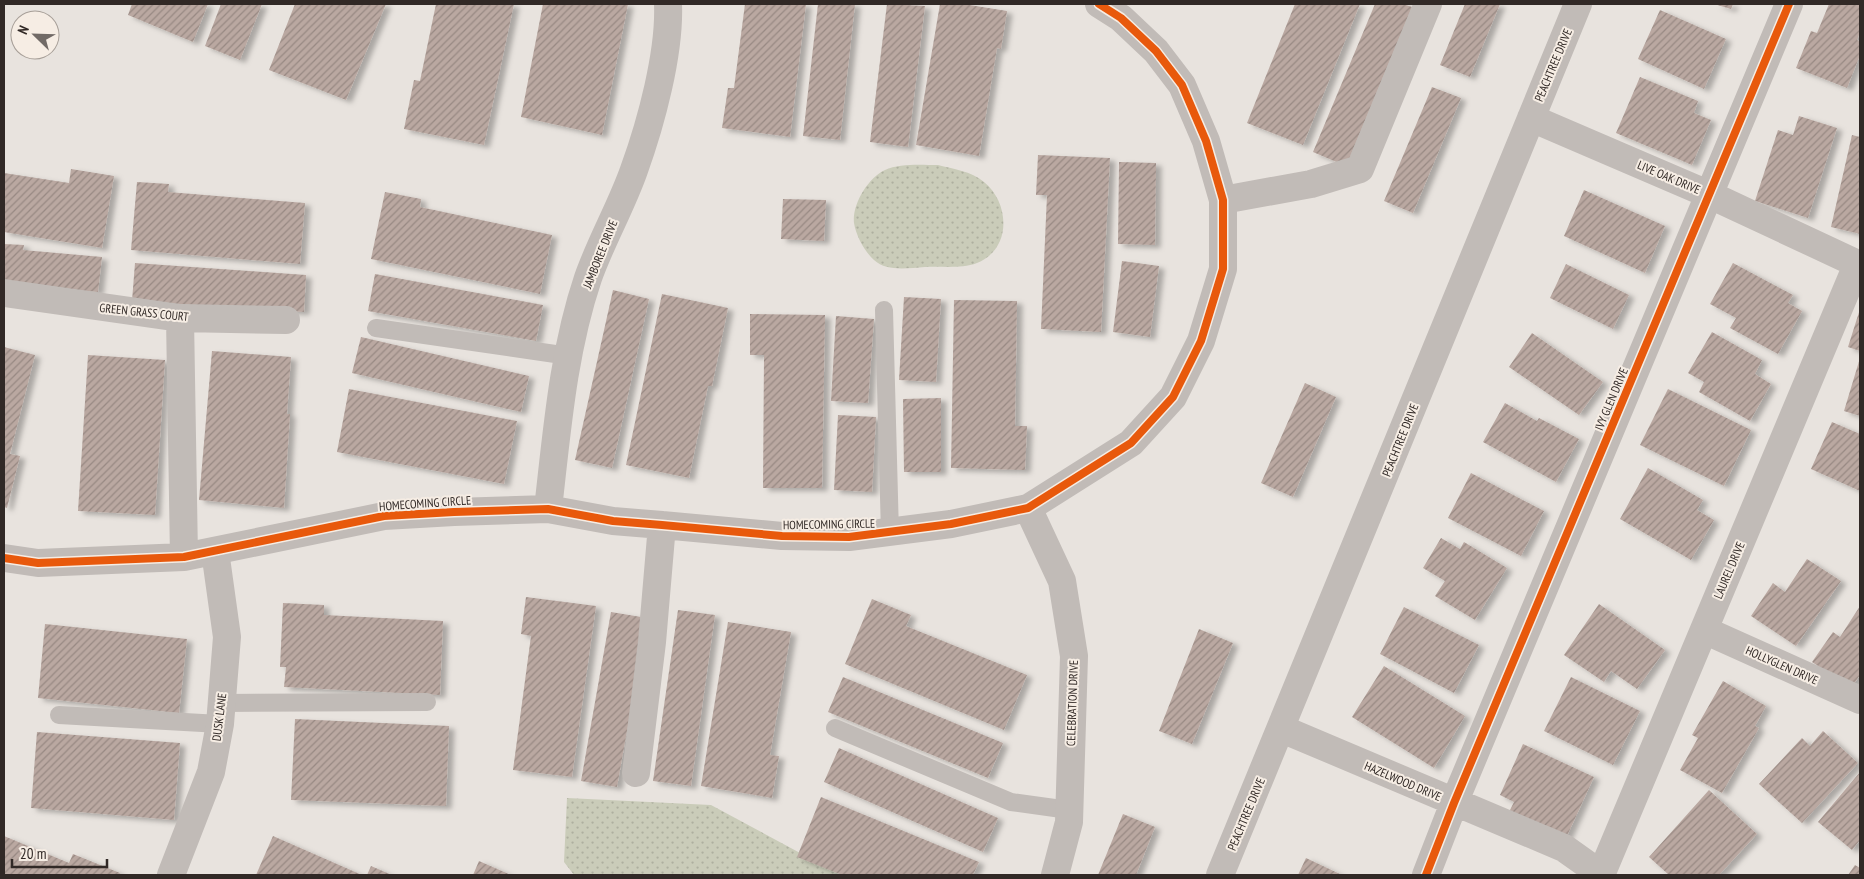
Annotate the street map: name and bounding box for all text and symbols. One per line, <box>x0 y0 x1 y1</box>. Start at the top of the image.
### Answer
north arrow <box>10 10 60 60</box>
text: N <box>13 23 33 37</box>
street label: PEACHTREE DRIVE <box>1531 26 1575 104</box>
street label: LIVE OAK DRIVE <box>1635 157 1703 197</box>
street label: JAMBOREE DRIVE <box>579 218 621 291</box>
street label: GREEN GRASS COURT <box>99 300 190 324</box>
street label: IVY GLEN DRIVE <box>1591 365 1631 433</box>
street label: PEACHTREE DRIVE <box>1379 401 1421 479</box>
street label: HOMECOMING CIRCLE <box>378 492 472 514</box>
street label: HOMECOMING CIRCLE <box>783 516 875 532</box>
street label: LAUREL DRIVE <box>1710 539 1748 601</box>
street label: HOLLYGLEN DRIVE <box>1744 642 1820 688</box>
street label: CELEBRATION DRIVE <box>1063 660 1081 746</box>
street label: DUSK LANE <box>209 692 229 742</box>
street label: HAZELWOOD DRIVE <box>1362 758 1444 804</box>
street label: PEACHTREE DRIVE <box>1224 775 1268 853</box>
scale bar <box>12 836 108 868</box>
text: 20 m <box>20 844 46 863</box>

